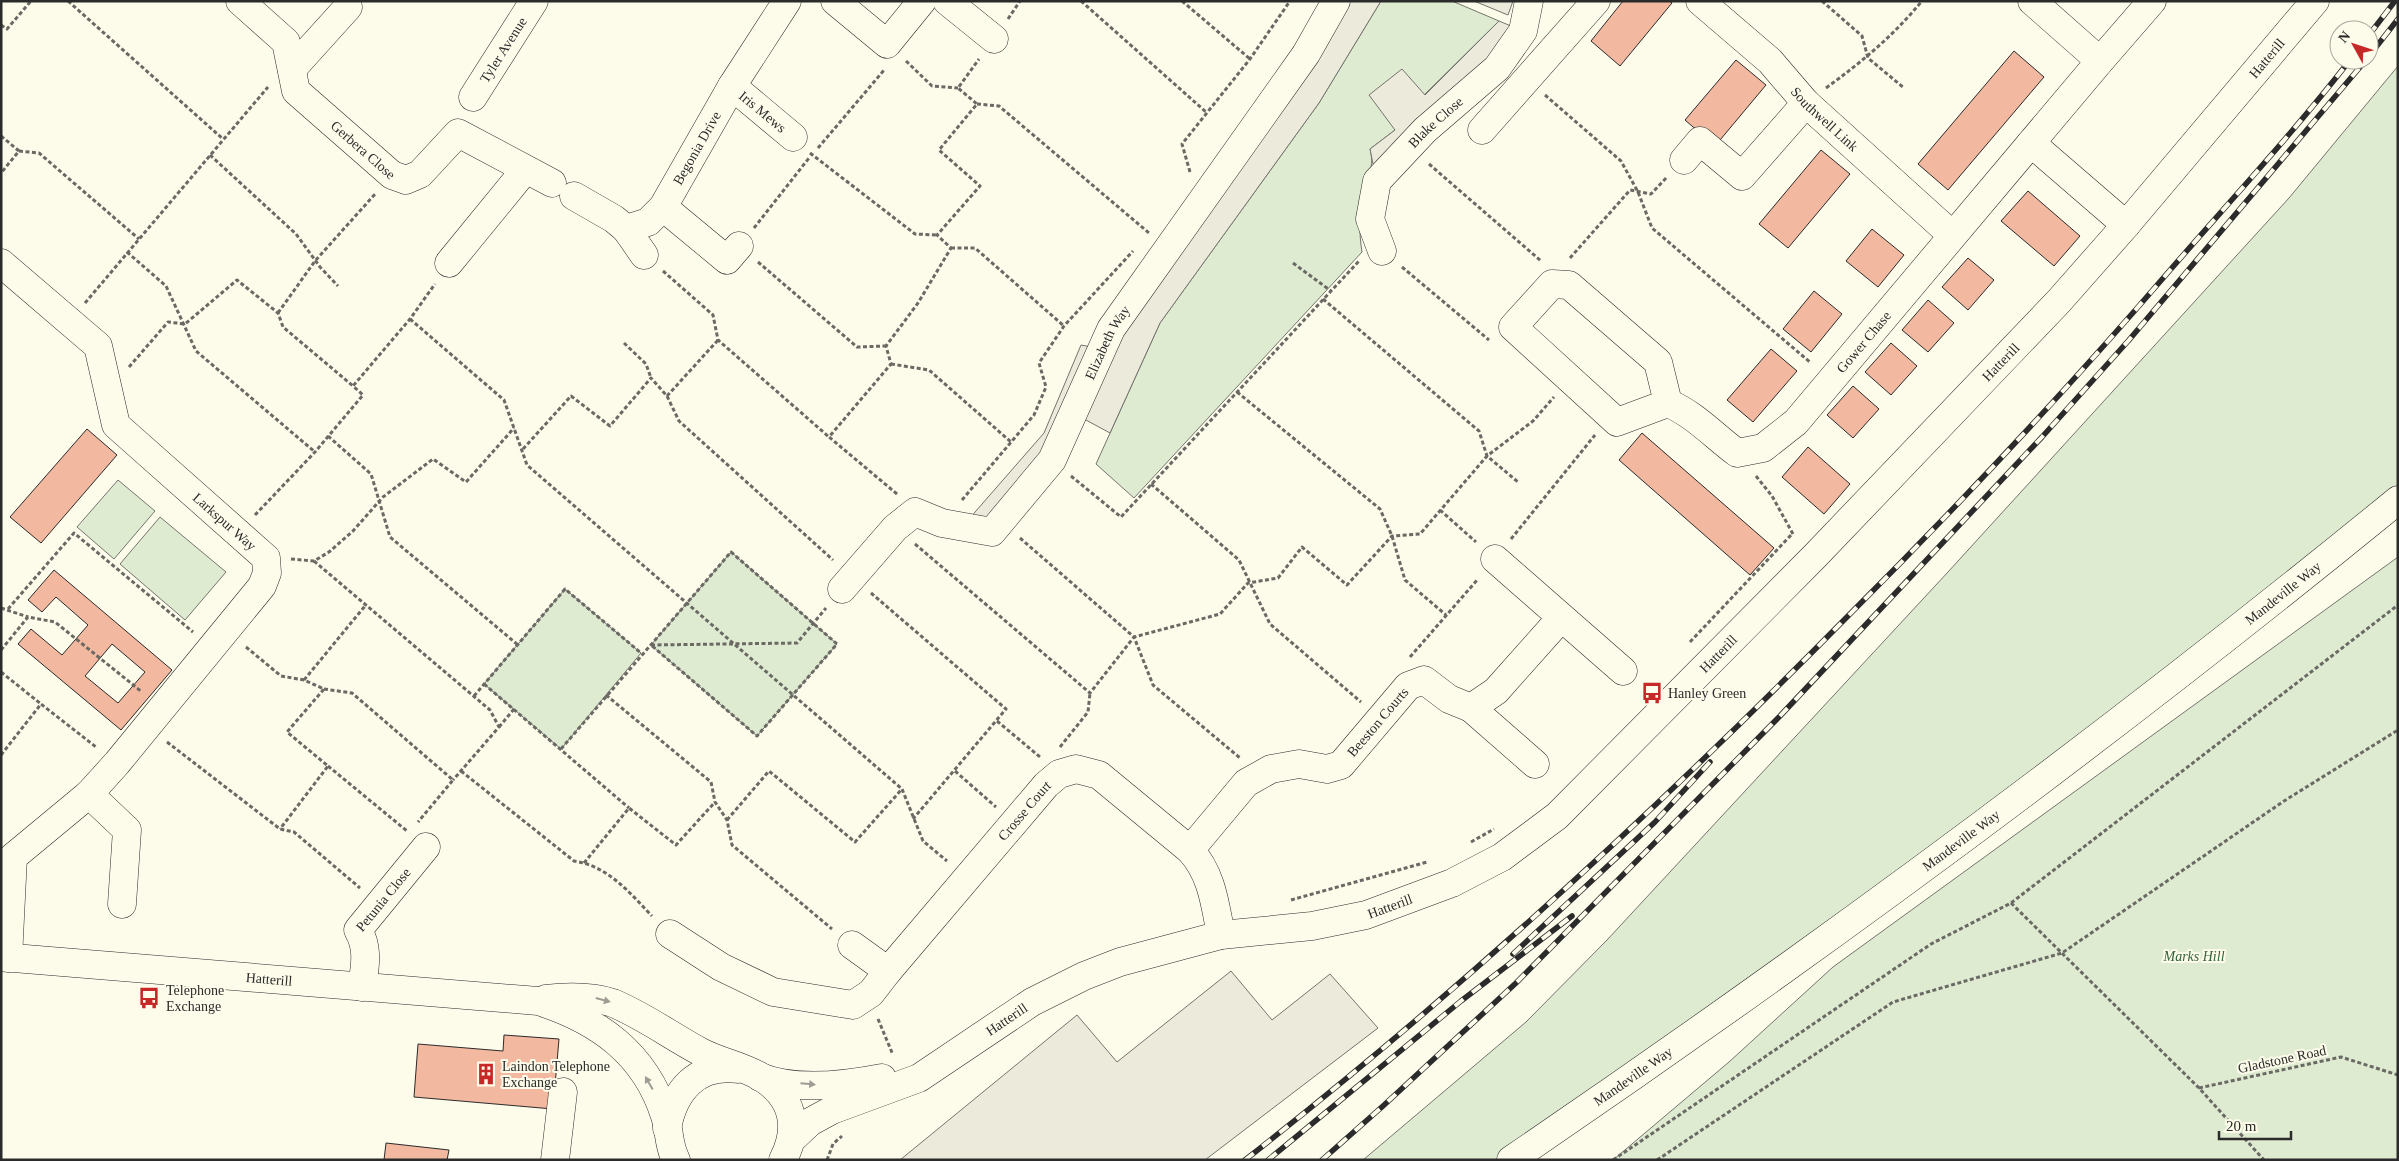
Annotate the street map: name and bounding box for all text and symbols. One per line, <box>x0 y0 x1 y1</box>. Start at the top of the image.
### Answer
street label: Tyler Avenue <box>477 14 530 86</box>
north arrow <box>2329 20 2379 70</box>
text: N <box>2335 28 2353 46</box>
street label: Hatterill <box>2246 36 2288 81</box>
street label: Southwell Link <box>1788 84 1861 154</box>
street label: Iris Mews <box>736 88 789 136</box>
street label: Blake Close <box>1406 94 1466 151</box>
street label: Begonia Drive <box>670 109 724 188</box>
street label: Gerbera Close <box>328 118 398 182</box>
street label: Elizabeth Way <box>1082 303 1133 382</box>
street label: Gower Chase <box>1834 308 1894 376</box>
street label: Hatterill <box>1979 340 2023 384</box>
street label: Larkspur Way <box>190 490 259 554</box>
street label: Mandeville Way <box>2242 559 2324 628</box>
street label: Hatterill <box>1697 632 1740 676</box>
bus stop icon: Hanley Green <box>1639 680 1665 706</box>
street label: Beeston Courts <box>1344 685 1412 760</box>
place label: Hanley Green <box>1668 686 1746 701</box>
street label: Crosse Court <box>995 777 1054 844</box>
street label: Mandeville Way <box>1920 807 2003 874</box>
street label: Petunia Close <box>353 865 414 934</box>
street label: Hatterill <box>1366 891 1415 922</box>
park label: Marks Hill <box>2162 949 2225 964</box>
street label: Hatterill <box>245 970 293 989</box>
place label: Telephone Exchange <box>166 983 224 1014</box>
bus stop icon: Telephone Exchange <box>136 985 162 1011</box>
one-way arrow <box>596 997 611 1005</box>
street label: Hatterill <box>983 1000 1030 1039</box>
street label: Gladstone Road <box>2237 1043 2328 1076</box>
street label: Mandeville Way <box>1591 1044 1675 1109</box>
place label: Laindon Telephone Exchange <box>502 1059 610 1090</box>
building icon: Laindon Telephone Exchange <box>473 1061 499 1087</box>
one-way arrow <box>645 1076 654 1089</box>
one-way arrow <box>800 1080 816 1088</box>
scale bar <box>2219 1108 2292 1140</box>
text: 20 m <box>2226 1118 2257 1134</box>

